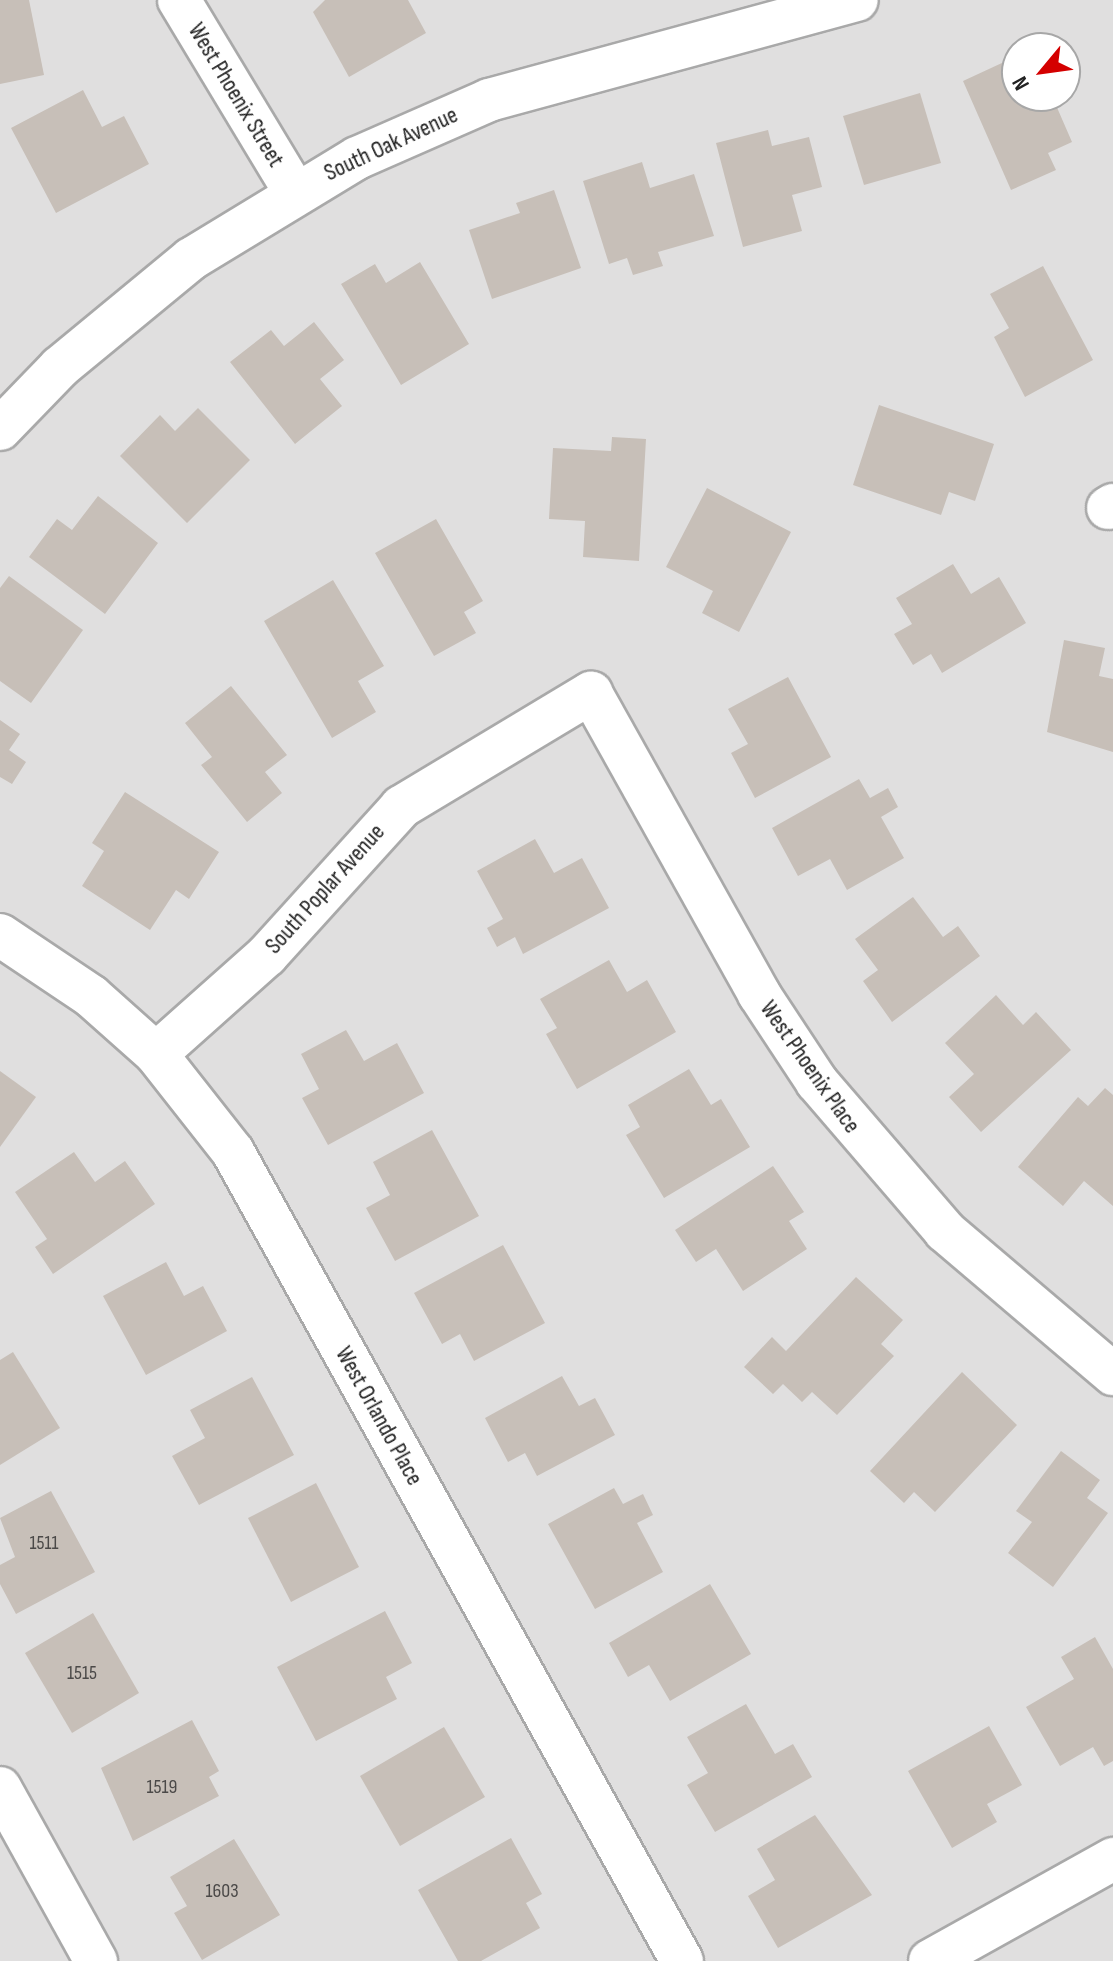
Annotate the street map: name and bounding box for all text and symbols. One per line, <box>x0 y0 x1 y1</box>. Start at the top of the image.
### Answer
street label: West Phoenix Street <box>182 18 290 172</box>
north arrow <box>1001 32 1081 112</box>
text: N <box>1007 71 1036 95</box>
street label: South Oak Avenue <box>320 100 462 188</box>
street label: South Poplar Avenue <box>259 818 391 960</box>
street label: West Phoenix Place <box>754 995 866 1139</box>
street label: West Orlando Place <box>329 1342 429 1490</box>
house number: 1511 <box>29 1531 59 1555</box>
house number: 1515 <box>67 1661 97 1685</box>
house number: 1519 <box>147 1775 177 1799</box>
house number: 1603 <box>205 1879 239 1903</box>

